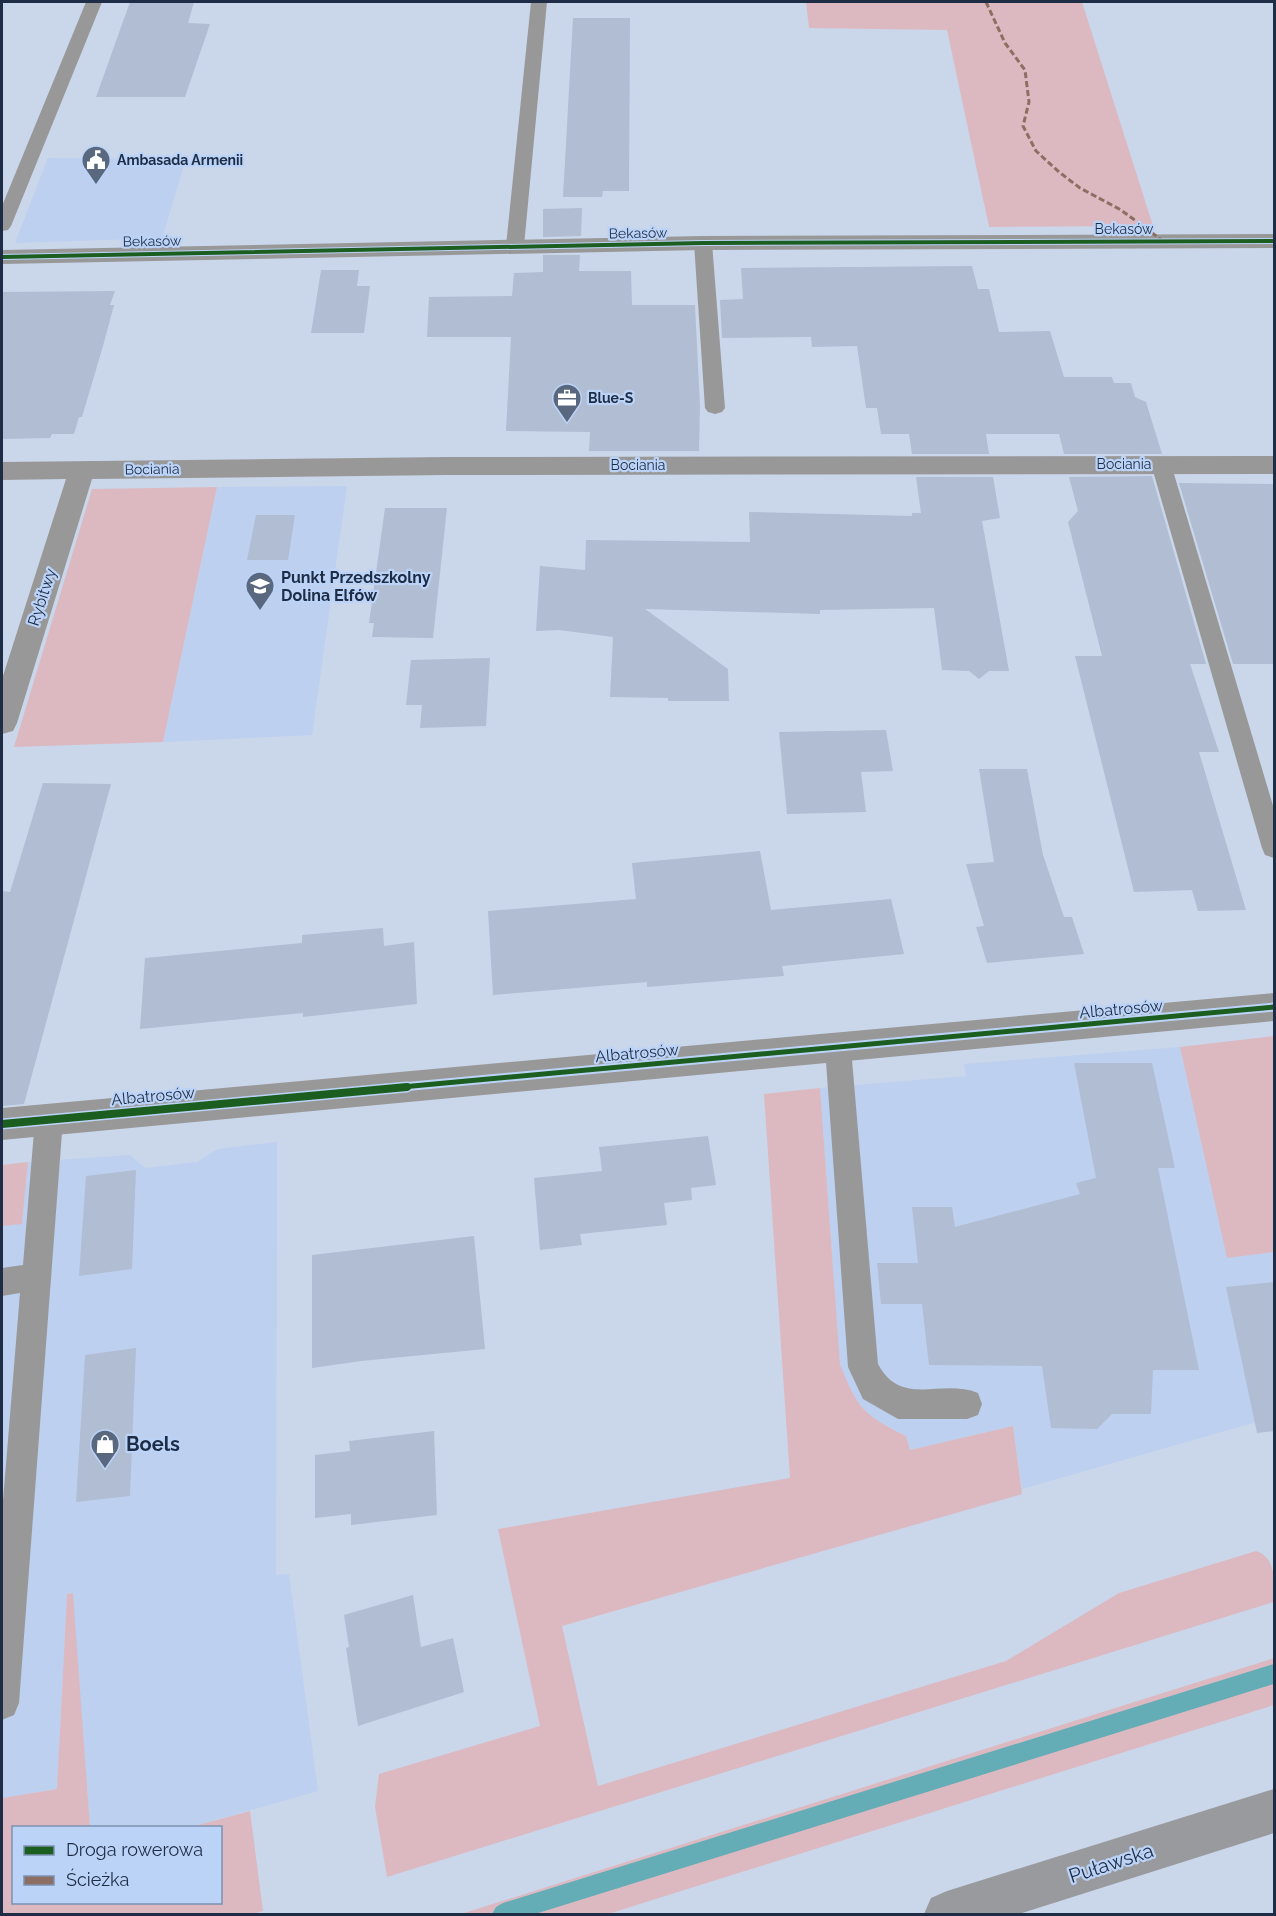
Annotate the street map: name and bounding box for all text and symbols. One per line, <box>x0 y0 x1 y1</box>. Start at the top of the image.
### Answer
public building icon: Ambasada Armenii <box>80 144 112 186</box>
place label: Ambasada Armenii <box>117 152 243 168</box>
street label: Bekasów <box>1095 221 1154 237</box>
street label: Bekasów <box>608 224 668 242</box>
street label: Bekasów <box>122 232 182 250</box>
office icon: Blue-S <box>551 382 583 424</box>
place label: Blue-S <box>588 390 634 406</box>
street label: Bociania <box>1097 456 1151 472</box>
street label: Bociania <box>611 457 665 473</box>
street label: Bociania <box>124 461 180 477</box>
street label: Rybitwy <box>24 565 60 628</box>
place label: Punkt Przedszkolny Dolina Elfów <box>281 568 431 605</box>
school or university icon: Punkt Przedszkolny Dolina Elfów <box>244 570 276 612</box>
street label: Albatrosów <box>1078 996 1164 1022</box>
street label: Albatrosów <box>594 1040 680 1066</box>
street label: Albatrosów <box>110 1083 196 1109</box>
shop icon: Boels <box>89 1428 121 1470</box>
place label: Boels <box>126 1432 180 1456</box>
legend <box>12 1826 222 1904</box>
street label: Puławska <box>1066 1838 1156 1888</box>
text: Droga rowerowa <box>66 1839 203 1860</box>
text: Ścieżka <box>66 1868 129 1890</box>

